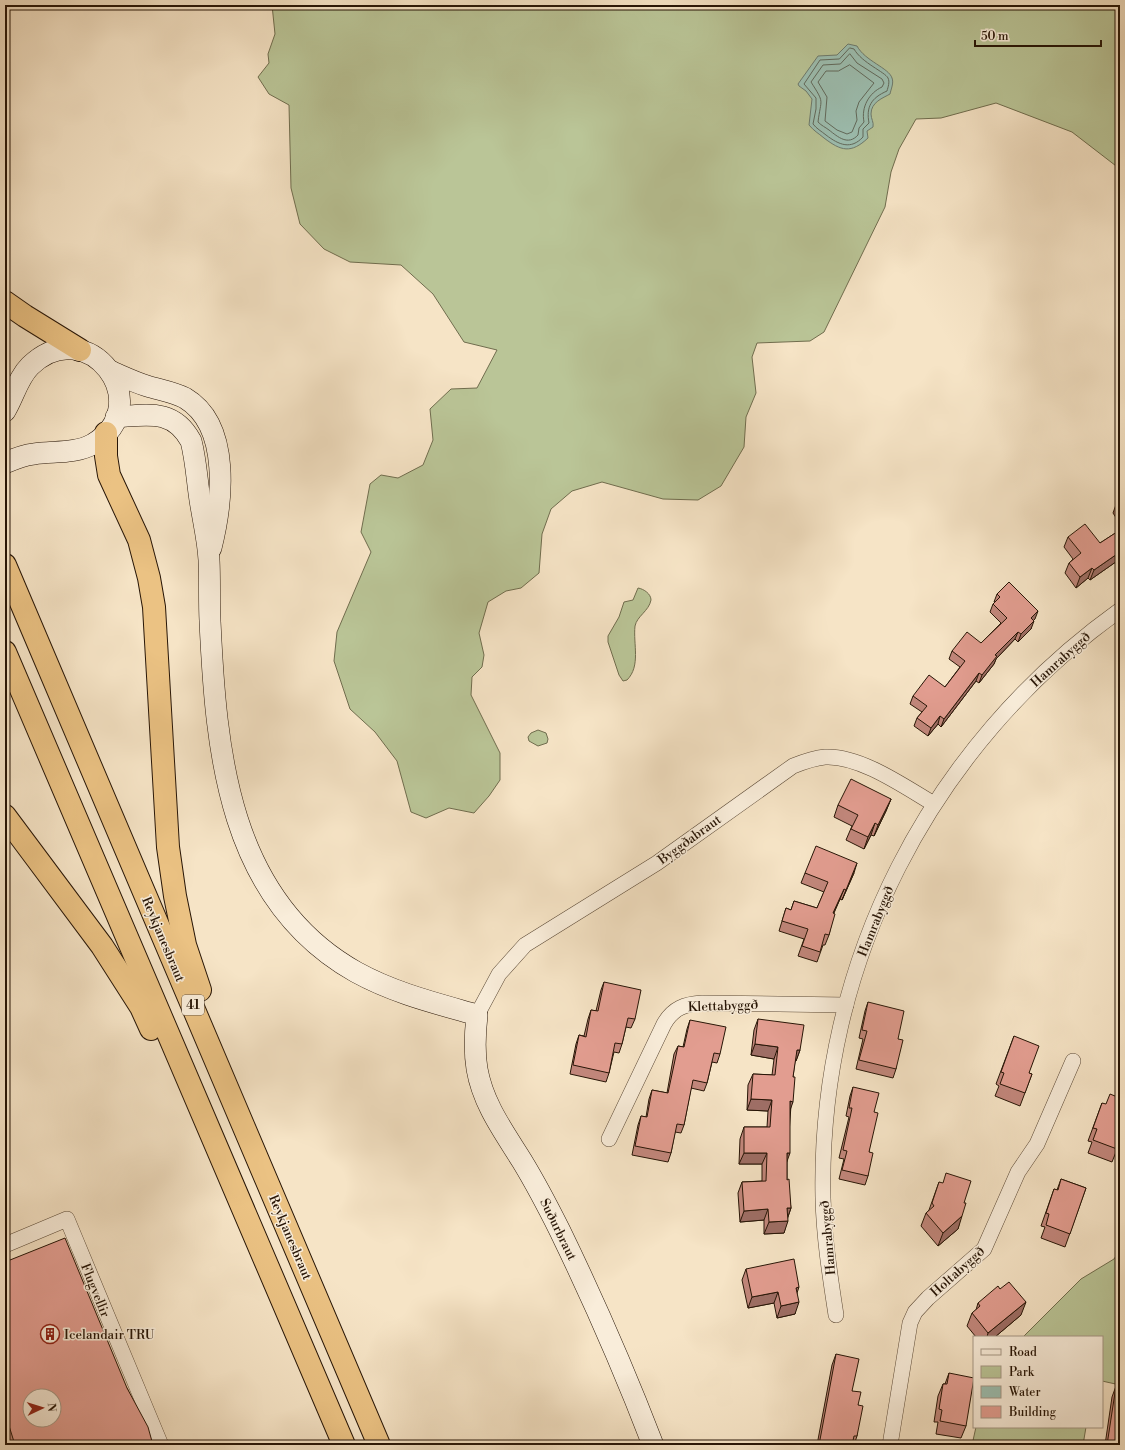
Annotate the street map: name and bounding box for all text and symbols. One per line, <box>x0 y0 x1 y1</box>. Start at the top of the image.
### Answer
scale bar <box>975 22 1101 48</box>
text: 50 m <box>981 29 1009 44</box>
street label: Hamrabyggð <box>1027 628 1094 691</box>
street label: Byggðabraut <box>654 811 725 869</box>
street label: Hamrabyggð <box>854 883 898 959</box>
street label: Reykjanesbraut <box>138 894 188 985</box>
road number: 41 <box>182 995 204 1015</box>
street label: Klettabyggð <box>688 997 759 1015</box>
street label: Reykjanesbraut <box>265 1192 315 1283</box>
street label: Suðurbraut <box>536 1196 580 1263</box>
street label: Hamrabyggð <box>817 1199 839 1276</box>
street label: Holtabyggð <box>927 1243 988 1300</box>
street label: Flugvellir <box>77 1261 113 1320</box>
building icon: Icelandair TRU <box>39 1323 61 1345</box>
place label: Icelandair TRU <box>64 1327 155 1343</box>
legend <box>973 1336 1103 1428</box>
text: Road <box>1009 1345 1037 1360</box>
text: Park <box>1009 1365 1035 1380</box>
text: Water <box>1008 1385 1041 1400</box>
north arrow <box>22 1388 62 1428</box>
text: N <box>44 1403 58 1412</box>
text: Building <box>1008 1405 1057 1420</box>

